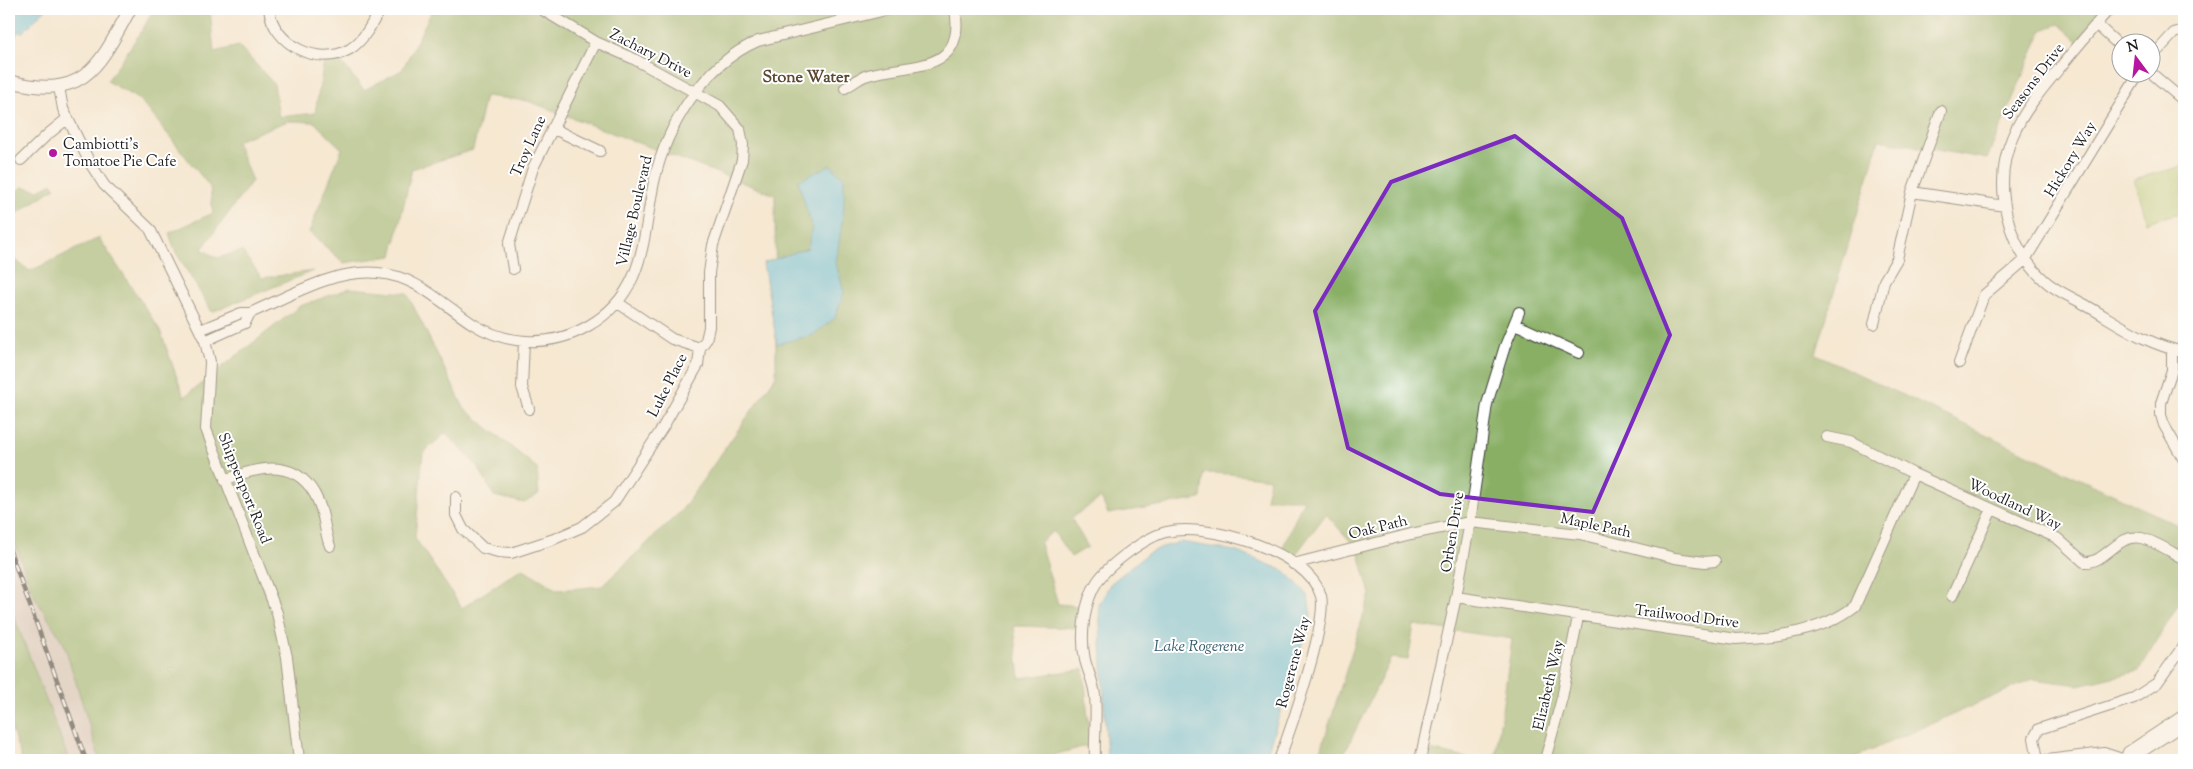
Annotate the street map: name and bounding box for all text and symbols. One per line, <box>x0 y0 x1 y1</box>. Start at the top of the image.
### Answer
street label: Zachary Drive <box>606 25 695 84</box>
north arrow <box>2110 32 2160 82</box>
text: N <box>2125 36 2141 58</box>
street label: Seasons Drive <box>1998 39 2070 125</box>
district label: Stone Water <box>763 67 850 90</box>
street label: Troy Lane <box>507 113 552 181</box>
street label: Hickory Way <box>2040 117 2102 202</box>
place label: Cambiotti's Tomatoe Pie Cafe <box>63 135 176 173</box>
marker: Cambiotti's Tomatoe Pie Cafe <box>47 147 59 159</box>
street label: Village Boulevard <box>612 153 659 269</box>
street label: Luke Place <box>643 350 693 421</box>
street label: Shippenport Road <box>212 430 276 548</box>
street label: Woodland Way <box>1964 474 2065 537</box>
street label: Orben Drive <box>1437 490 1470 574</box>
street label: Maple Path <box>1558 509 1633 544</box>
street label: Oak Path <box>1347 511 1410 546</box>
street label: Trailwood Drive <box>1633 601 1740 634</box>
street label: Rogerene Way <box>1272 614 1317 711</box>
water label: Lake Rogerene <box>1154 636 1244 659</box>
street label: Elizabeth Way <box>1529 638 1570 733</box>

